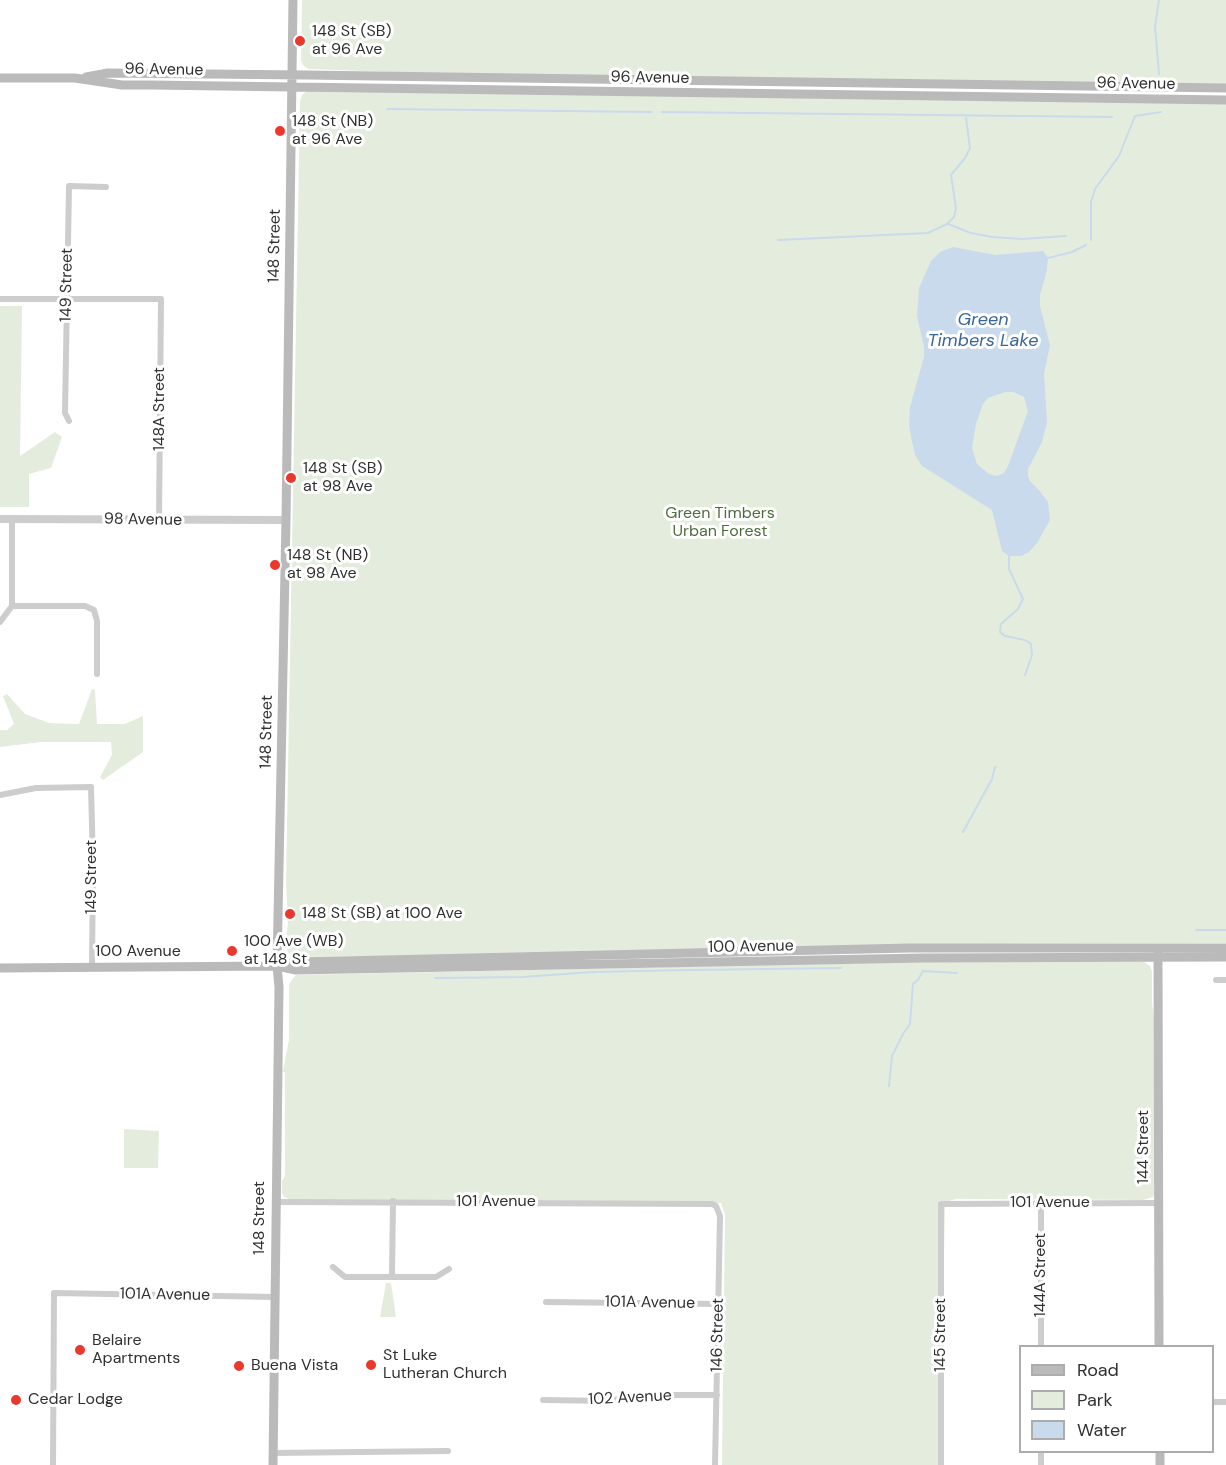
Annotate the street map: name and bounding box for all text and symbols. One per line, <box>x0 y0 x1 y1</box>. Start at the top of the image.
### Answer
place label: 148 St (SB) at 96 Ave <box>312 22 391 60</box>
marker: 148 St (SB) at 96 Ave <box>293 34 307 48</box>
street label: 96 Avenue <box>124 60 204 80</box>
street label: 96 Avenue <box>610 68 690 88</box>
street label: 96 Avenue <box>1096 74 1176 94</box>
place label: 148 St (NB) at 96 Ave <box>292 112 373 150</box>
marker: 148 St (NB) at 96 Ave <box>273 124 287 138</box>
street label: 148 Street <box>265 209 285 283</box>
street label: 149 Street <box>57 248 77 322</box>
water label: Green Timbers Lake <box>927 309 1039 352</box>
street label: 148A Street <box>150 367 170 451</box>
place label: 148 St (SB) at 98 Ave <box>303 459 382 497</box>
marker: 148 St (SB) at 98 Ave <box>284 471 298 485</box>
park label: Green Timbers Urban Forest <box>665 504 775 542</box>
street label: 98 Avenue <box>104 510 182 530</box>
place label: 148 St (NB) at 98 Ave <box>287 546 368 584</box>
marker: 148 St (NB) at 98 Ave <box>268 558 282 572</box>
street label: 148 Street <box>257 695 277 769</box>
street label: 149 Street <box>82 840 102 914</box>
place label: 148 St (SB) at 100 Ave <box>302 904 463 924</box>
marker: 148 St (SB) at 100 Ave <box>283 907 297 921</box>
place label: 100 Ave (WB) at 148 St <box>244 932 343 970</box>
street label: 100 Avenue <box>708 937 794 957</box>
street label: 100 Avenue <box>95 942 181 962</box>
marker: 100 Ave (WB) at 148 St <box>225 944 239 958</box>
street label: 144 Street <box>1134 1110 1154 1184</box>
street label: 148 Street <box>250 1181 270 1255</box>
street label: 101 Avenue <box>456 1192 536 1212</box>
street label: 101 Avenue <box>1010 1193 1090 1213</box>
street label: 144A Street <box>1031 1233 1051 1317</box>
street label: 101A Avenue <box>120 1285 210 1305</box>
street label: 101A Avenue <box>605 1293 695 1313</box>
street label: 146 Street <box>708 1298 728 1372</box>
street label: 145 Street <box>931 1298 951 1372</box>
place label: Belaire Apartments <box>92 1331 180 1369</box>
marker: Belaire Apartments <box>73 1343 87 1357</box>
legend <box>1019 1345 1214 1453</box>
place label: St Luke Lutheran Church <box>383 1346 507 1384</box>
place label: Buena Vista <box>251 1356 338 1376</box>
marker: St Luke Lutheran Church <box>364 1358 378 1372</box>
text: Road <box>1077 1358 1119 1382</box>
marker: Buena Vista <box>232 1359 246 1373</box>
street label: 102 Avenue <box>588 1386 672 1410</box>
text: Park <box>1077 1388 1113 1412</box>
place label: Cedar Lodge <box>28 1390 123 1410</box>
marker: Cedar Lodge <box>9 1393 23 1407</box>
text: Water <box>1077 1418 1127 1442</box>

